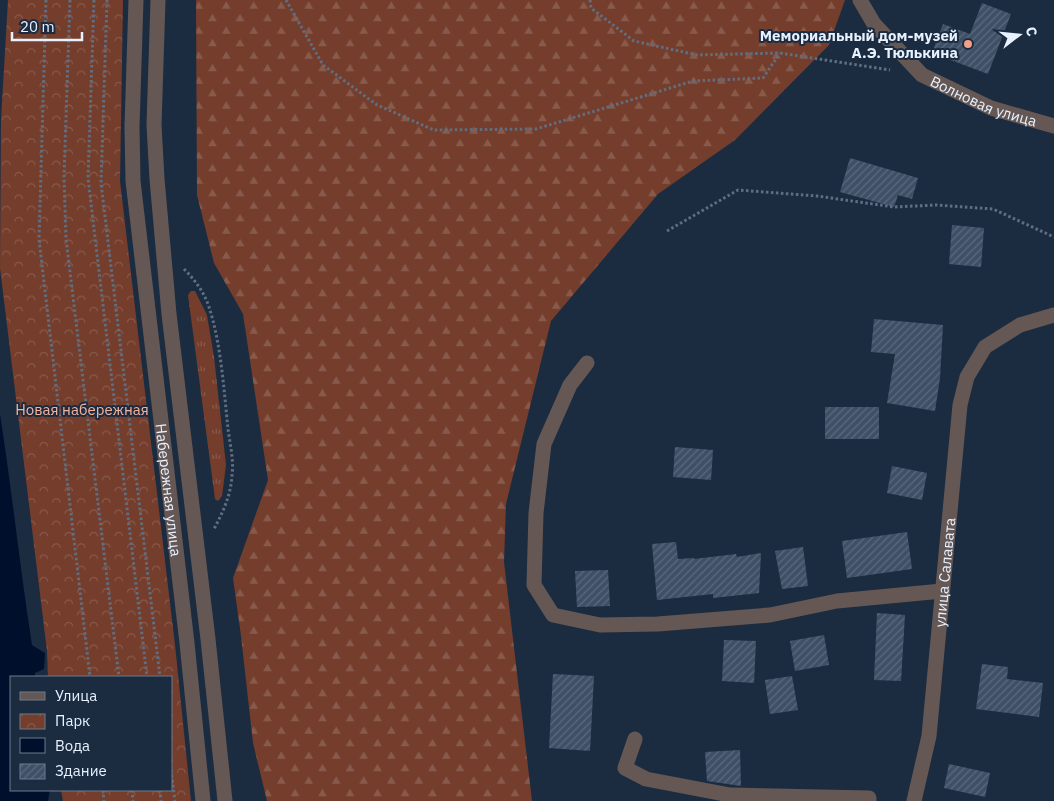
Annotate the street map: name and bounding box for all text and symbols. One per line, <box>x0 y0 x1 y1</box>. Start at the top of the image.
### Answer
scale bar <box>12 10 82 42</box>
north arrow <box>994 10 1044 60</box>
text: 20 m <box>20 17 55 36</box>
text: С <box>1022 25 1041 38</box>
place label: Мемориальный дом-музей А.Э. Тюлькина <box>760 26 958 62</box>
marker: Мемориальный дом-музей А.Э. Тюлькина <box>962 38 974 50</box>
street label: Волновая улица <box>927 71 1039 130</box>
park label: Новая набережная <box>15 400 149 419</box>
street label: Набережная улица <box>152 422 186 557</box>
street label: улица Салавата <box>930 517 959 628</box>
legend <box>10 676 172 791</box>
text: Улица <box>55 686 97 705</box>
text: Парк <box>55 711 90 730</box>
text: Вода <box>55 736 90 755</box>
text: Здание <box>55 761 107 780</box>

